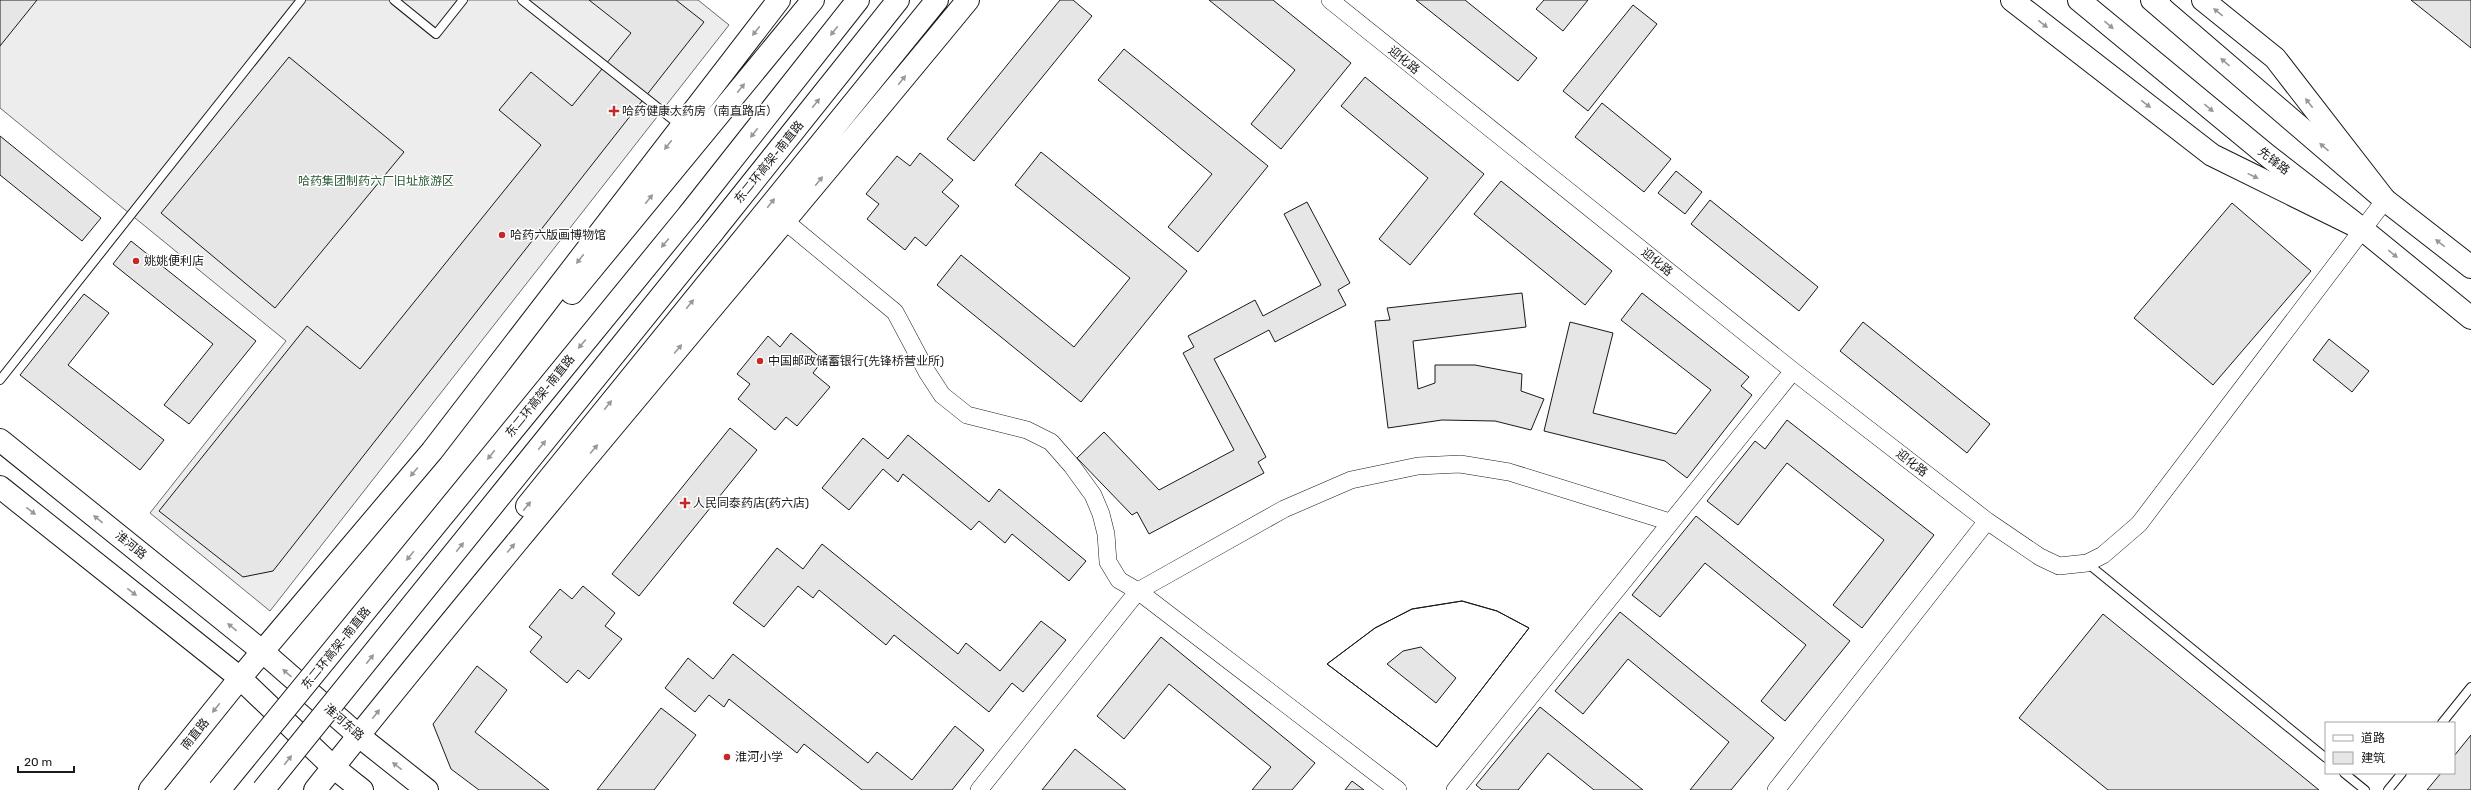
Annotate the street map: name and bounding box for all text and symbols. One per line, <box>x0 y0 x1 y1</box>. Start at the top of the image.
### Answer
one-way arrow <box>2212 7 2223 16</box>
one-way arrow <box>2038 20 2049 28</box>
one-way arrow <box>2104 20 2115 29</box>
one-way arrow <box>751 25 760 36</box>
one-way arrow <box>830 25 839 36</box>
street label: 迎化路 <box>1386 43 1422 77</box>
one-way arrow <box>2220 58 2230 67</box>
one-way arrow <box>897 75 906 86</box>
one-way arrow <box>737 82 745 93</box>
one-way arrow <box>812 97 820 108</box>
one-way arrow <box>2305 97 2314 108</box>
one-way arrow <box>2140 100 2151 108</box>
one-way arrow <box>2204 103 2215 112</box>
place label: 哈药健康大药房（南直路店） <box>622 104 778 118</box>
marker: 哈药健康大药房（南直路店） <box>609 106 619 116</box>
street label: 东二环高架-南直路 <box>732 118 806 206</box>
one-way arrow <box>749 127 758 138</box>
one-way arrow <box>663 139 672 150</box>
one-way arrow <box>2318 143 2329 152</box>
street label: 先锋路 <box>2256 144 2292 178</box>
one-way arrow <box>2247 173 2259 179</box>
park label: 哈药集团制药六厂旧址旅游区 <box>298 174 454 188</box>
one-way arrow <box>815 175 824 186</box>
one-way arrow <box>645 193 654 204</box>
one-way arrow <box>767 197 776 208</box>
place label: 哈药六版画博物馆 <box>510 228 606 242</box>
marker: 哈药六版画博物馆 <box>497 230 507 240</box>
one-way arrow <box>661 238 670 249</box>
one-way arrow <box>2435 239 2446 247</box>
street label: 迎化路 <box>1639 245 1675 279</box>
one-way arrow <box>2387 250 2398 258</box>
one-way arrow <box>575 253 584 264</box>
place label: 姚姚便利店 <box>144 254 204 268</box>
marker: 姚姚便利店 <box>131 256 141 266</box>
one-way arrow <box>685 298 694 309</box>
one-way arrow <box>578 338 587 349</box>
one-way arrow <box>673 344 682 355</box>
street label: 东二环高架-南直路 <box>503 352 577 440</box>
place label: 中国邮政储蓄银行(先锋桥营业所) <box>768 354 944 368</box>
marker: 中国邮政储蓄银行(先锋桥营业所) <box>755 356 765 366</box>
one-way arrow <box>604 399 612 410</box>
one-way arrow <box>537 440 546 451</box>
one-way arrow <box>589 443 598 454</box>
street label: 迎化路 <box>1894 446 1930 480</box>
one-way arrow <box>487 450 496 461</box>
one-way arrow <box>409 467 418 477</box>
place label: 人民同泰药店(药六店) <box>693 496 809 510</box>
marker: 人民同泰药店(药六店) <box>680 498 690 508</box>
one-way arrow <box>522 501 531 512</box>
one-way arrow <box>25 507 36 516</box>
one-way arrow <box>93 514 104 523</box>
street label: 淮河路 <box>113 528 149 562</box>
one-way arrow <box>456 541 465 552</box>
one-way arrow <box>506 543 515 554</box>
one-way arrow <box>405 551 414 562</box>
one-way arrow <box>127 588 138 597</box>
street label: 东二环高架-南直路 <box>299 604 373 692</box>
one-way arrow <box>227 622 238 631</box>
one-way arrow <box>366 653 374 664</box>
one-way arrow <box>282 668 292 677</box>
street label: 淮河东路 <box>321 701 367 743</box>
one-way arrow <box>211 703 220 714</box>
one-way arrow <box>371 709 380 720</box>
street label: 南直路 <box>178 716 212 752</box>
legend <box>2325 722 2455 774</box>
text: 道路 <box>2361 731 2385 745</box>
scale bar <box>18 748 74 774</box>
place label: 淮河小学 <box>735 750 783 764</box>
text: 建筑 <box>2361 751 2385 765</box>
marker: 淮河小学 <box>722 752 732 762</box>
one-way arrow <box>284 754 292 765</box>
text: 20 m <box>24 755 52 769</box>
one-way arrow <box>391 761 402 770</box>

